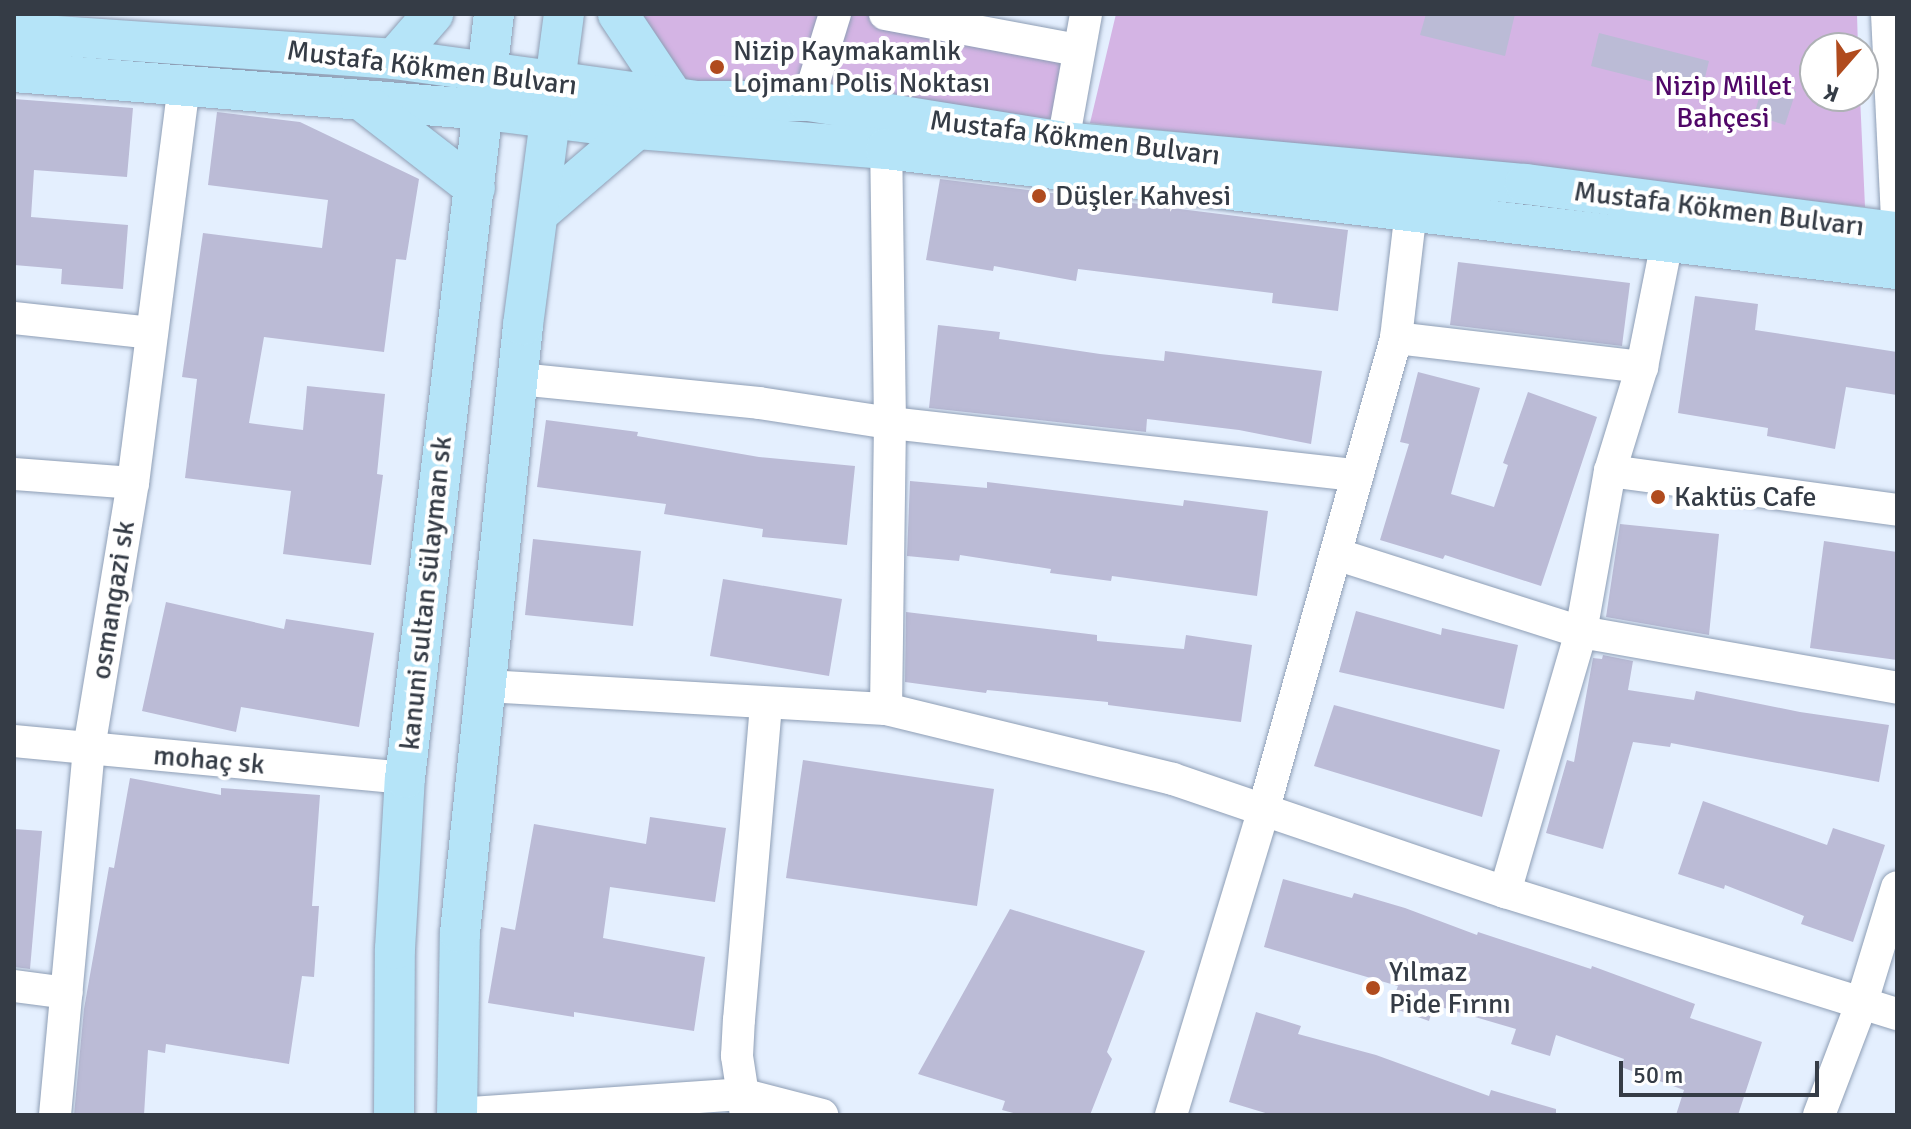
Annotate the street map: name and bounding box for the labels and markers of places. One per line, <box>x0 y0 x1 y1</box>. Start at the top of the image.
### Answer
place label: Nizip Kaymakamlık Lojmanı Polis Noktası <box>733 34 990 100</box>
marker: Nizip Kaymakamlık Lojmanı Polis Noktası <box>708 58 726 76</box>
place label: Düşler Kahvesi <box>1055 179 1231 213</box>
marker: Düşler Kahvesi <box>1030 187 1048 205</box>
place label: Kaktüs Cafe <box>1674 480 1816 514</box>
marker: Kaktüs Cafe <box>1649 488 1667 506</box>
place label: Yılmaz Pide Fırını <box>1389 955 1511 1021</box>
marker: Yılmaz Pide Fırını <box>1364 979 1382 997</box>

